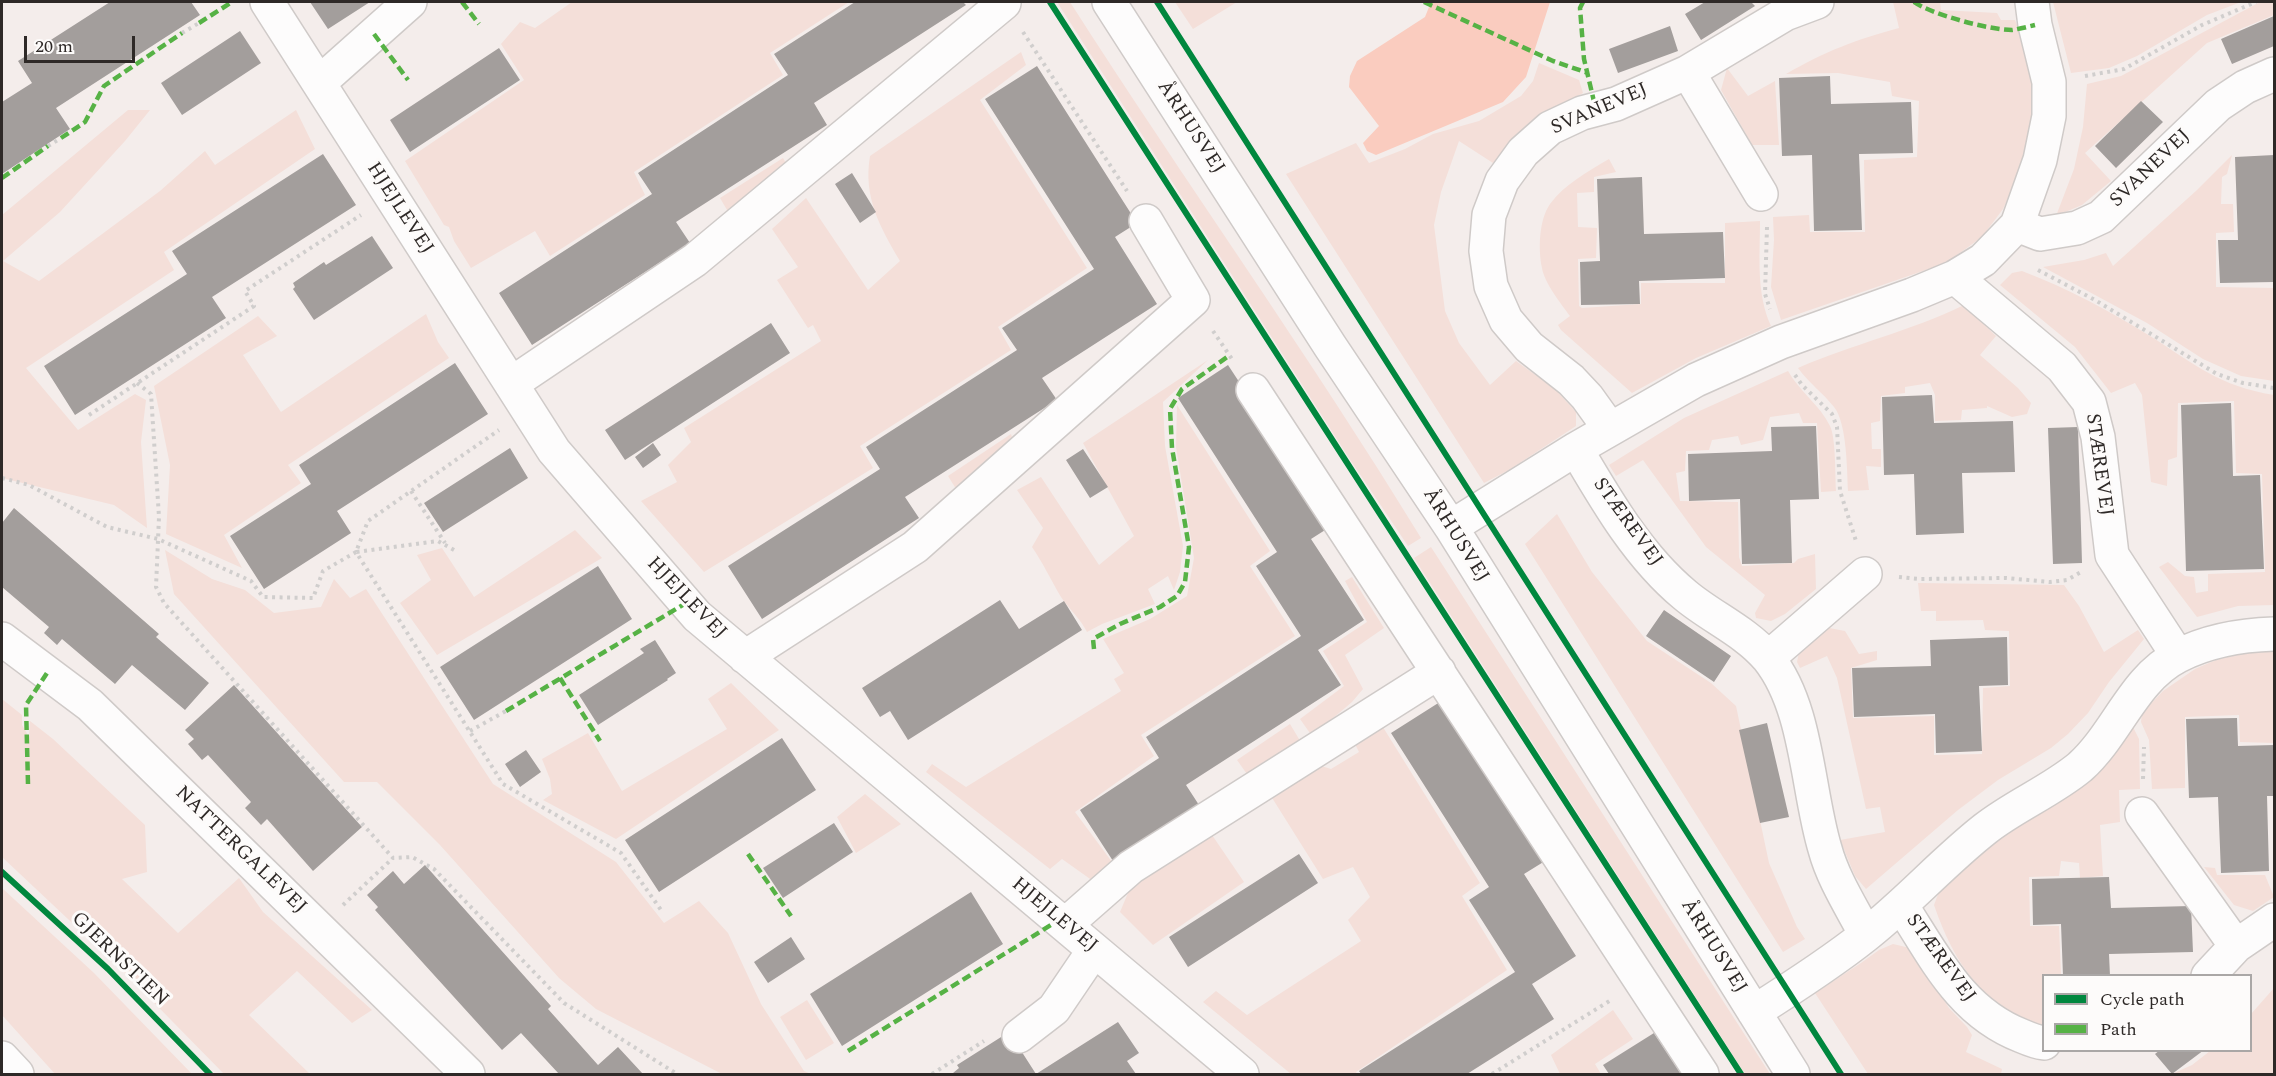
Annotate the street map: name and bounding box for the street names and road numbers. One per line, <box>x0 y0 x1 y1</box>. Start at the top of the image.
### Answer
street label: ÅRHUSVEJ <box>1151 77 1229 179</box>
street label: SVANEVEJ <box>1548 79 1652 141</box>
street label: SVANEVEJ <box>2106 125 2196 213</box>
street label: HJEJLEVEJ <box>360 158 438 260</box>
street label: STÆREVEJ <box>2079 412 2117 518</box>
street label: STÆREVEJ <box>1587 474 1667 572</box>
street label: ÅRHUSVEJ <box>1417 484 1493 588</box>
street label: HJEJLEVEJ <box>641 553 731 645</box>
street label: NATTERGALEVEJ <box>169 782 311 920</box>
street label: HJEJLEVEJ <box>1006 873 1102 959</box>
street label: ÅRHUSVEJ <box>1675 895 1751 999</box>
street label: GJERNSTIEN <box>65 908 173 1012</box>
street label: STÆREVEJ <box>1900 910 1980 1008</box>

